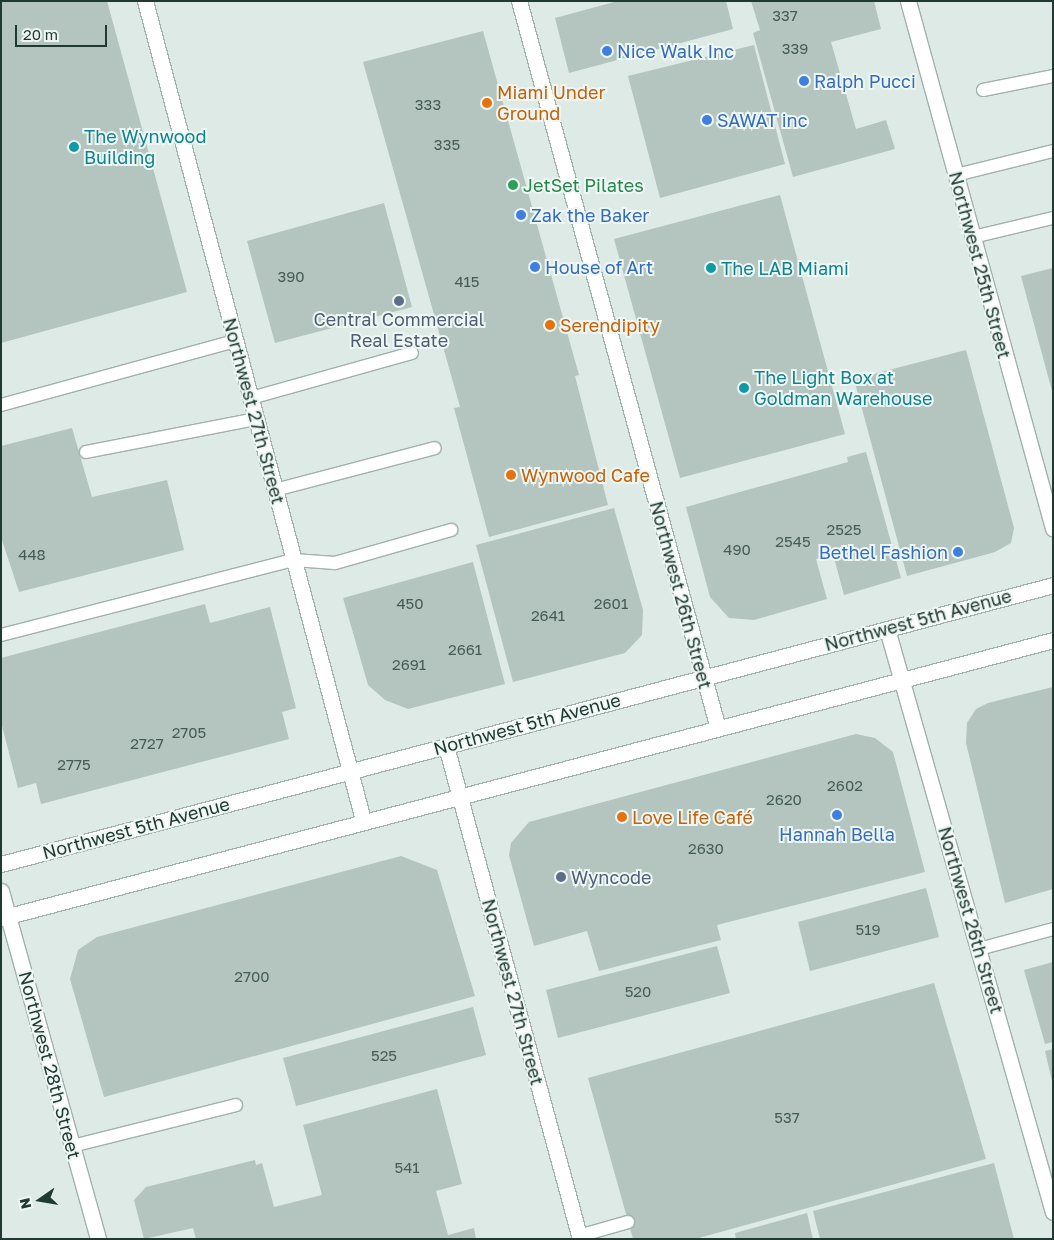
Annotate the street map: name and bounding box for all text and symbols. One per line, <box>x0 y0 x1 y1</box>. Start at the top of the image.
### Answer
house number: 337 <box>772 7 798 25</box>
scale bar <box>18 15 110 47</box>
text: 20 m <box>23 25 58 43</box>
place label: Nice Walk Inc <box>617 40 734 62</box>
house number: 339 <box>782 40 808 58</box>
marker: Nice Walk Inc <box>601 45 613 57</box>
place label: Ralph Pucci <box>814 70 916 92</box>
marker: Ralph Pucci <box>798 75 810 87</box>
place label: Miami Under Ground <box>497 82 605 125</box>
house number: 333 <box>415 96 441 114</box>
marker: Miami Under Ground <box>481 97 493 109</box>
place label: SAWAT inc <box>717 109 808 131</box>
marker: SAWAT inc <box>701 114 713 126</box>
place label: The Wynwood Building <box>84 126 206 168</box>
house number: 335 <box>434 136 460 154</box>
marker: The Wynwood Building <box>68 141 80 153</box>
street label: Northwest 25th Street <box>945 169 1015 361</box>
place label: JetSet Pilates <box>523 174 644 196</box>
marker: JetSet Pilates <box>507 179 519 191</box>
place label: Zak the Baker <box>531 204 649 226</box>
marker: Zak the Baker <box>515 209 527 221</box>
place label: House of Art <box>545 256 653 278</box>
place label: The LAB Miami <box>721 257 849 279</box>
marker: House of Art <box>529 261 541 273</box>
marker: The LAB Miami <box>705 262 717 274</box>
house number: 390 <box>277 268 305 286</box>
house number: 415 <box>454 273 480 291</box>
marker: Central Commercial Real Estate <box>393 295 405 307</box>
place label: Central Commercial Real Estate <box>314 309 484 352</box>
place label: Serendipity <box>560 314 660 336</box>
street label: Northwest 27th Street <box>219 315 289 507</box>
marker: Serendipity <box>544 319 556 331</box>
place label: The Light Box at Goldman Warehouse <box>754 367 933 409</box>
marker: The Light Box at Goldman Warehouse <box>738 382 750 394</box>
place label: Wynwood Cafe <box>521 464 650 486</box>
marker: Wynwood Cafe <box>505 469 517 481</box>
street label: Northwest 26th Street <box>646 499 716 691</box>
house number: 2525 <box>827 521 861 539</box>
house number: 2545 <box>775 533 811 551</box>
house number: 490 <box>723 541 751 559</box>
place label: Bethel Fashion <box>819 541 948 563</box>
house number: 448 <box>18 546 46 564</box>
marker: Bethel Fashion <box>952 546 964 558</box>
street label: Northwest 5th Avenue <box>822 585 1014 655</box>
house number: 450 <box>396 595 424 613</box>
house number: 2601 <box>594 595 628 613</box>
house number: 2641 <box>531 607 565 625</box>
house number: 2661 <box>448 641 482 659</box>
house number: 2691 <box>392 656 426 674</box>
street label: Northwest 5th Avenue <box>431 689 623 759</box>
house number: 2705 <box>172 724 206 742</box>
house number: 2727 <box>130 735 164 753</box>
house number: 2775 <box>57 756 91 774</box>
house number: 2602 <box>827 777 863 795</box>
house number: 2620 <box>766 791 802 809</box>
street label: Northwest 5th Avenue <box>40 793 232 863</box>
place label: Love Life Café <box>632 806 753 828</box>
marker: Hannah Bella <box>831 809 843 821</box>
marker: Love Life Café <box>616 811 628 823</box>
place label: Hannah Bella <box>779 823 895 845</box>
street label: Northwest 26th Street <box>934 824 1008 1016</box>
house number: 2630 <box>688 840 724 858</box>
place label: Wyncode <box>571 866 652 888</box>
marker: Wyncode <box>555 871 567 883</box>
street label: Northwest 27th Street <box>478 896 548 1088</box>
house number: 519 <box>855 921 881 939</box>
house number: 2700 <box>234 968 270 986</box>
street label: Northwest 28th Street <box>15 969 85 1161</box>
house number: 520 <box>625 983 651 1001</box>
house number: 525 <box>371 1047 397 1065</box>
house number: 537 <box>774 1109 800 1127</box>
house number: 541 <box>394 1159 420 1177</box>
north arrow <box>15 1175 65 1225</box>
text: N <box>15 1196 34 1211</box>

